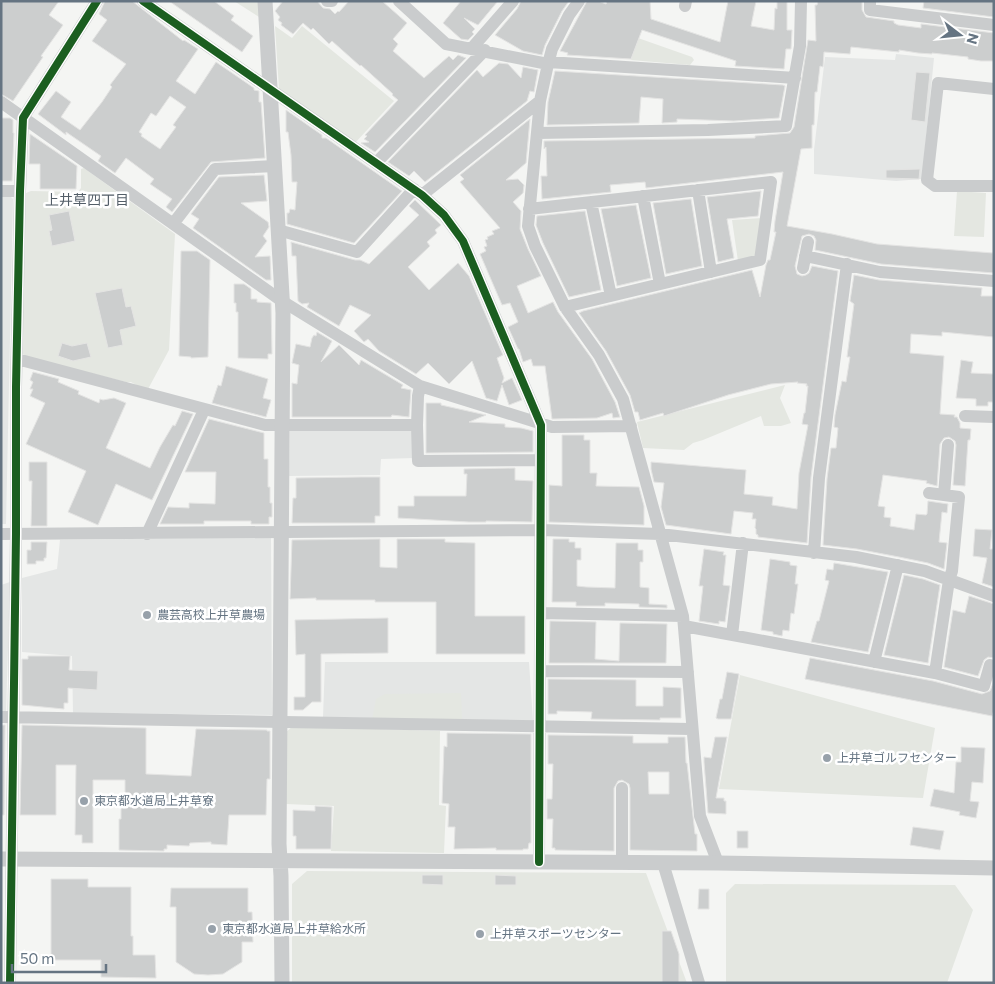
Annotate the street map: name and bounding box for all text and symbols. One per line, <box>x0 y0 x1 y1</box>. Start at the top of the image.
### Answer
north arrow <box>935 10 985 60</box>
text: N <box>963 31 983 46</box>
district label: 上井草四丁目 <box>45 191 129 208</box>
place label: 農芸高校上井草農場 <box>157 607 265 621</box>
marker: 農芸高校上井草農場 <box>141 609 153 621</box>
place label: 上井草ゴルフセンター <box>837 750 957 764</box>
marker: 上井草ゴルフセンター <box>821 752 833 764</box>
place label: 東京都水道局上井草寮 <box>94 793 214 807</box>
marker: 東京都水道局上井草寮 <box>78 795 90 807</box>
place label: 東京都水道局上井草給水所 <box>222 921 366 935</box>
marker: 東京都水道局上井草給水所 <box>206 923 218 935</box>
place label: 上井草スポーツセンター <box>490 926 622 940</box>
marker: 上井草スポーツセンター <box>474 928 486 940</box>
scale bar <box>12 942 106 974</box>
text: 50 m <box>20 949 54 967</box>

